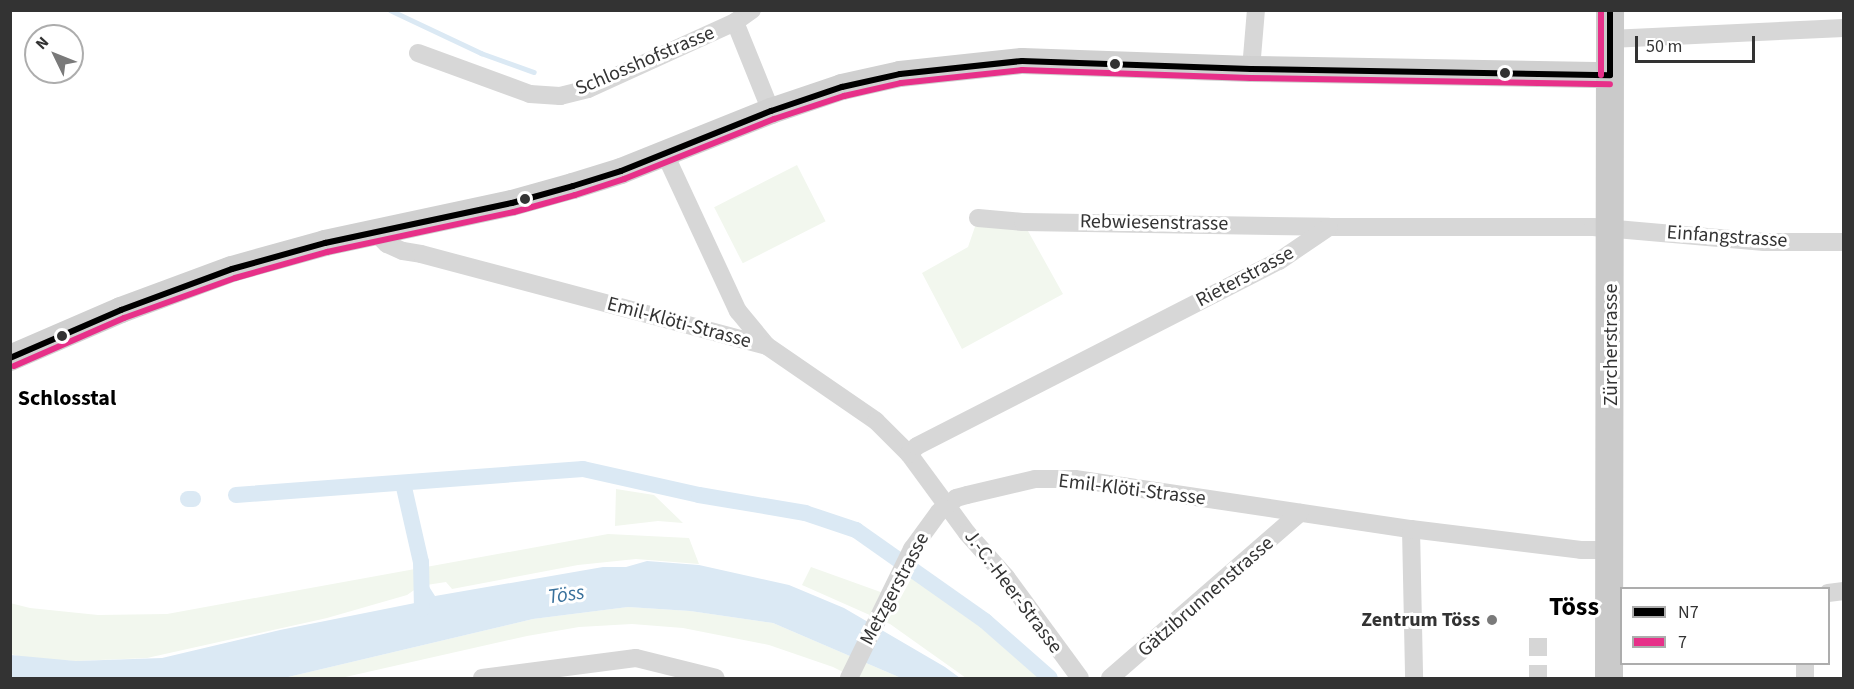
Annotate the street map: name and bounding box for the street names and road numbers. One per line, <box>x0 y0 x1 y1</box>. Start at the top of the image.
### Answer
street label: Schlosshofstrasse <box>572 21 718 101</box>
street label: Rebwiesenstrasse <box>1080 210 1228 236</box>
street label: Einfangstrasse <box>1666 221 1788 253</box>
street label: Rieterstrasse <box>1192 241 1298 313</box>
street label: Zürcherstrasse <box>1599 284 1623 406</box>
street label: Emil-Klöti-Strasse <box>604 292 754 354</box>
street label: Emil-Klöti-Strasse <box>1057 469 1207 511</box>
street label: J.-C.-Heer-Strasse <box>959 526 1067 658</box>
street label: Metzgerstrasse <box>855 529 935 649</box>
street label: Gätzibrunnenstrasse <box>1133 532 1279 662</box>

